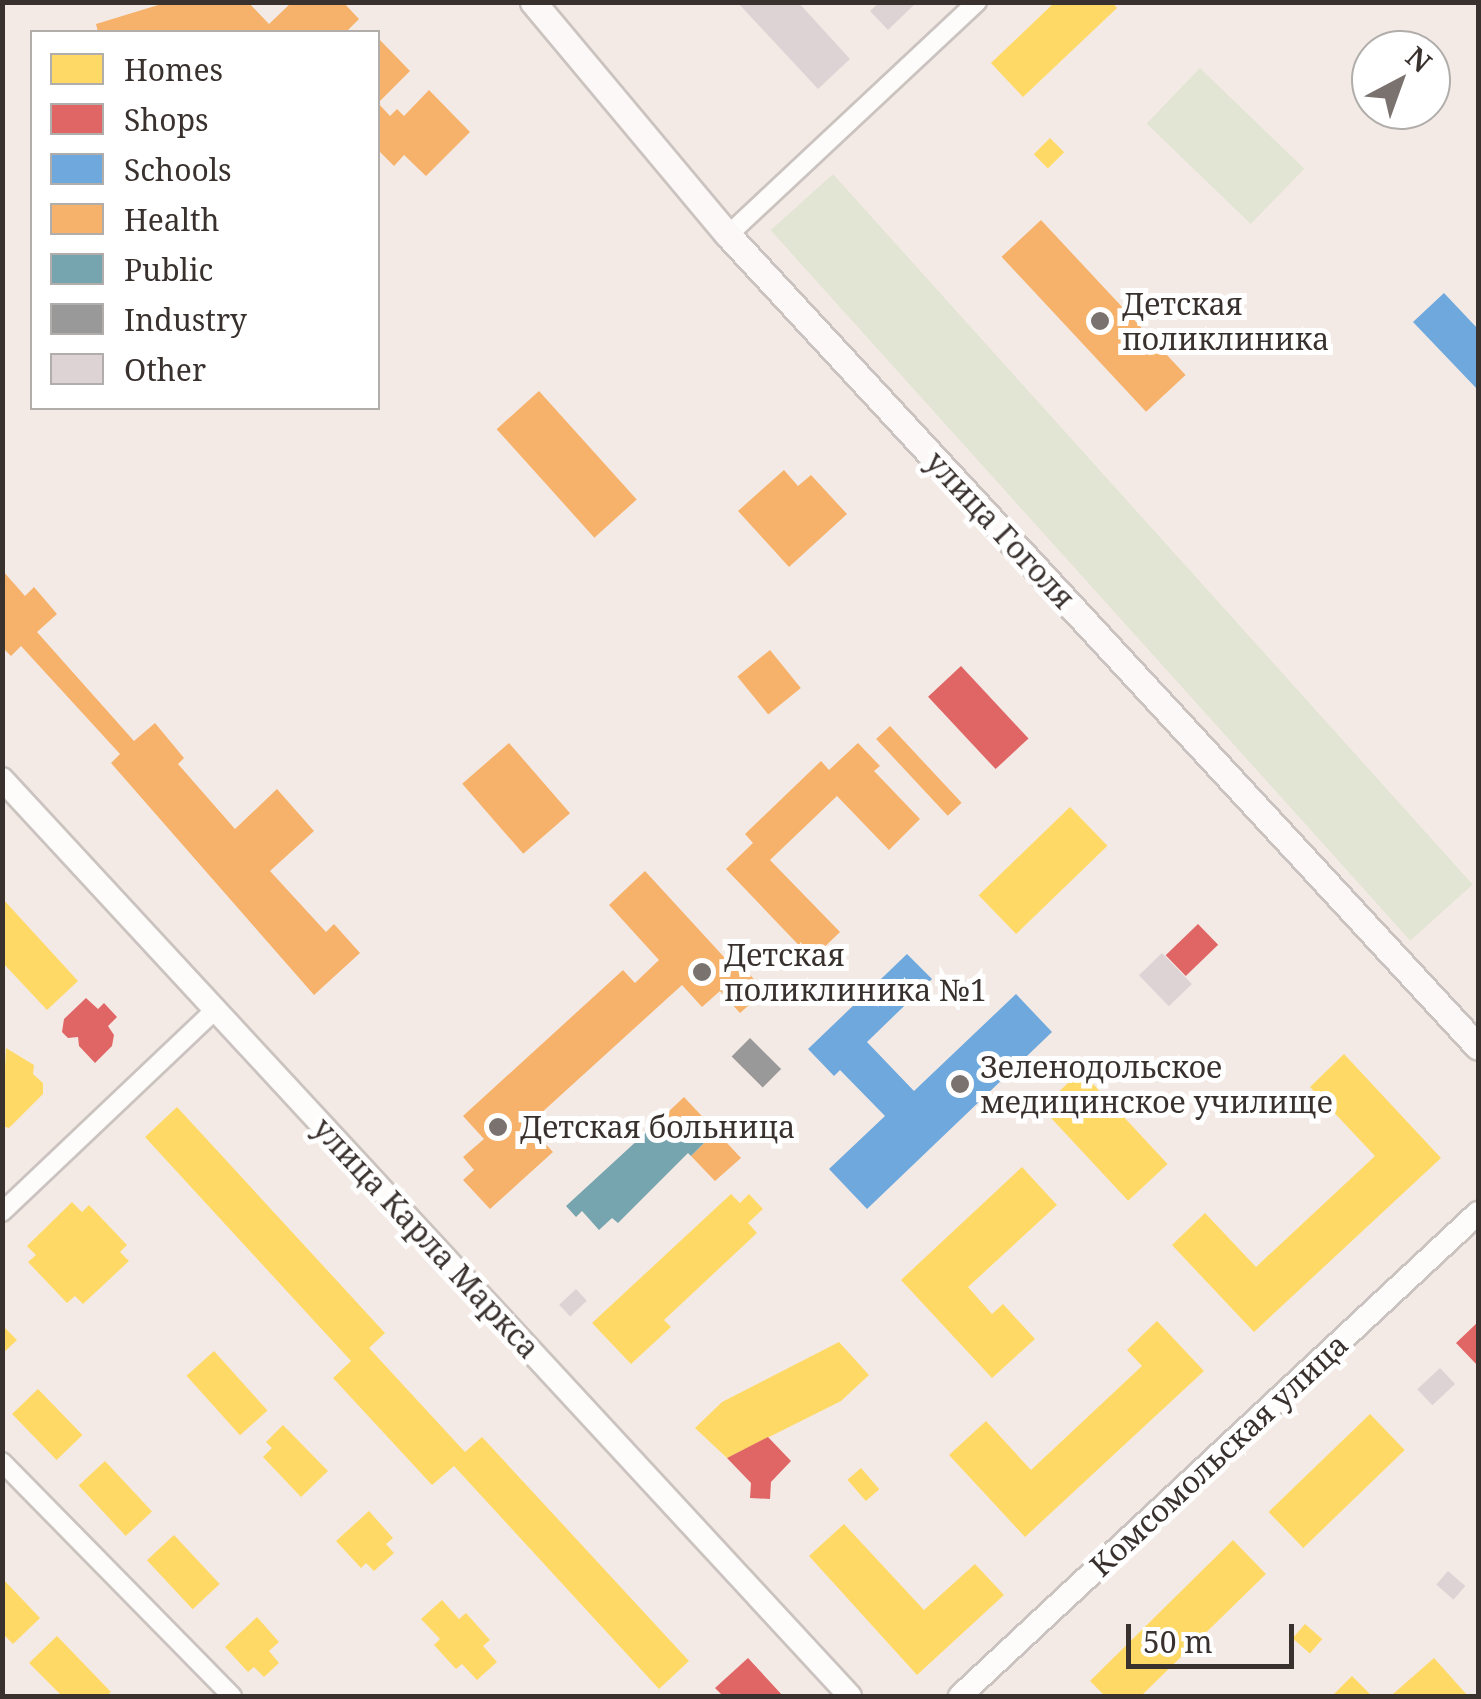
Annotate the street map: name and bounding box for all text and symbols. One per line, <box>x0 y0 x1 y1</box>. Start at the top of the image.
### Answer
legend <box>30 30 380 410</box>
north arrow <box>1351 30 1451 130</box>
text: N <box>1399 37 1440 80</box>
text: Homes <box>124 49 223 90</box>
text: Shops <box>124 99 209 140</box>
text: Schools <box>124 149 232 190</box>
text: Health <box>124 199 220 240</box>
text: Public <box>124 249 213 290</box>
place label: Детская поликлиника <box>1122 286 1329 356</box>
text: Industry <box>124 299 247 340</box>
marker: Детская поликлиника <box>1087 308 1113 334</box>
text: Other <box>124 349 206 390</box>
street label: улица Гоголя <box>918 444 1082 616</box>
place label: Детская поликлиника №1 <box>724 937 987 1008</box>
marker: Детская поликлиника №1 <box>689 959 715 985</box>
place label: Зеленодольское медицинское училище <box>980 1049 1333 1120</box>
marker: Зеленодольское медицинское училище <box>949 1073 971 1095</box>
place label: Детская больница <box>520 1109 795 1145</box>
street label: улица Карла Маркса <box>305 1110 547 1366</box>
marker: Детская больница <box>485 1114 511 1140</box>
street label: Комсомольская улица <box>1083 1326 1355 1584</box>
scale bar <box>1131 1604 1298 1666</box>
text: 50 m <box>1143 1621 1213 1662</box>

